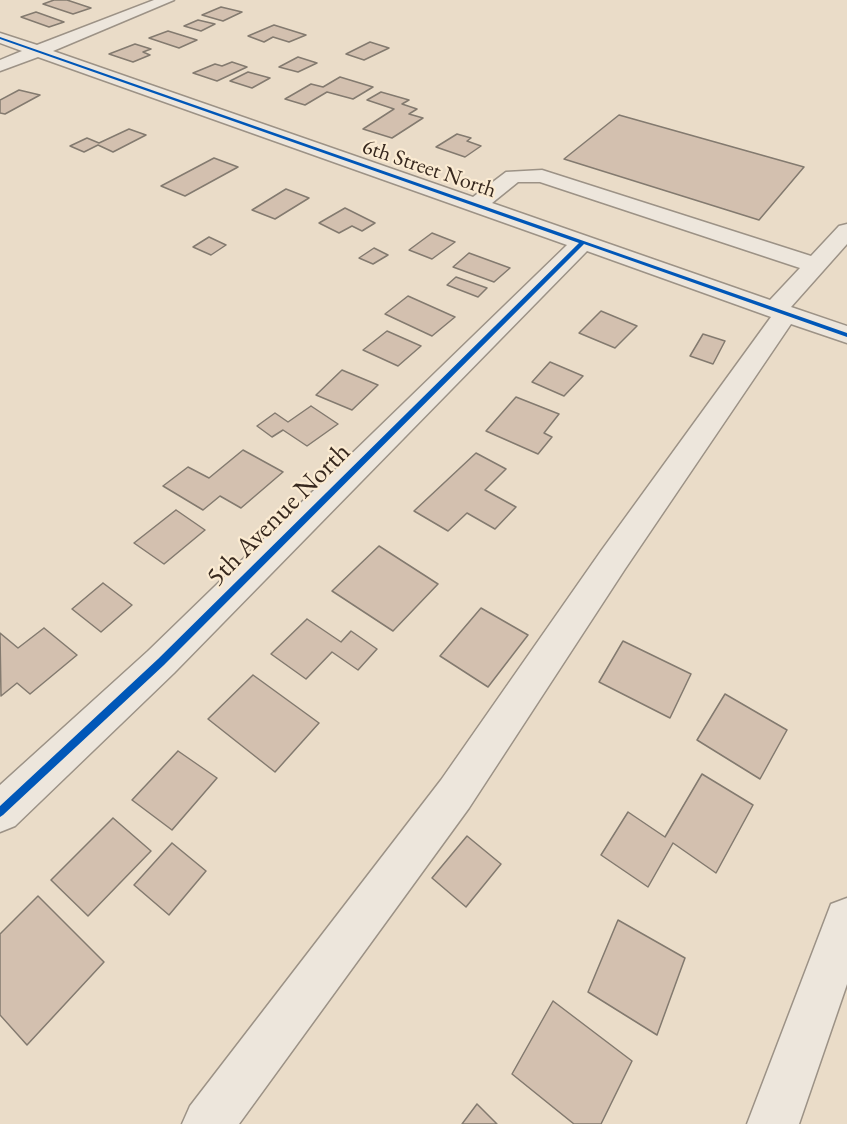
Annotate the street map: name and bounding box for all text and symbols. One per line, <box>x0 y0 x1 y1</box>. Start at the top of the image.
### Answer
street label: 6th Street North <box>359 134 499 204</box>
street label: 5th Avenue North <box>200 436 358 594</box>

